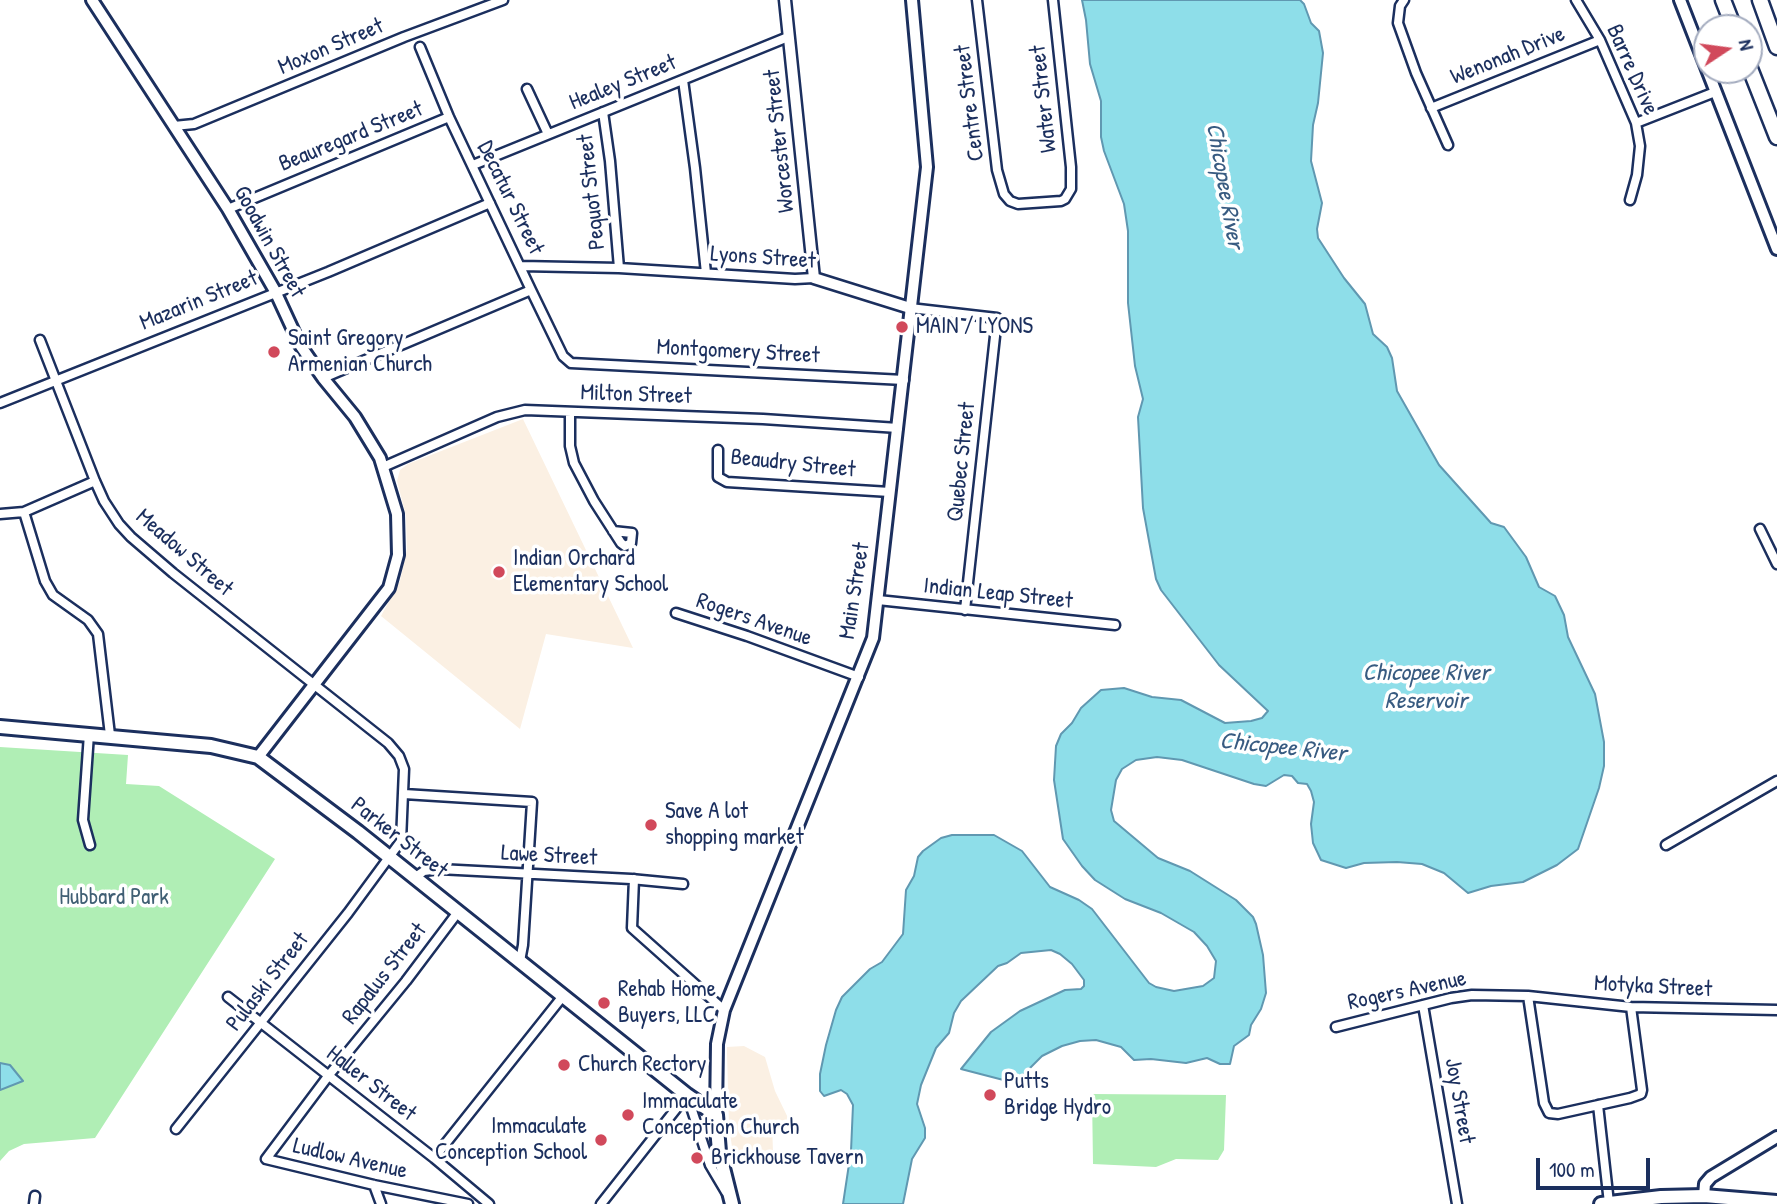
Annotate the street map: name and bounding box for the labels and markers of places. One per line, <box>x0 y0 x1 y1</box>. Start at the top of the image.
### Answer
place label: MAIN / LYONS <box>916 313 1033 341</box>
marker: MAIN / LYONS <box>894 319 910 335</box>
place label: Saint Gregory Armenian Church <box>288 325 432 379</box>
marker: Saint Gregory Armenian Church <box>266 344 282 360</box>
place label: Indian Orchard Elementary School <box>513 545 668 599</box>
marker: Indian Orchard Elementary School <box>491 564 507 580</box>
place label: Save A lot shopping market <box>665 798 804 852</box>
marker: Save A lot shopping market <box>643 817 659 833</box>
place label: Rehab Home Buyers, LLC <box>618 976 716 1030</box>
marker: Rehab Home Buyers, LLC <box>596 995 612 1011</box>
place label: Church Rectory <box>578 1051 706 1079</box>
marker: Church Rectory <box>556 1057 572 1073</box>
place label: Putts Bridge Hydro <box>1004 1068 1111 1122</box>
marker: Putts Bridge Hydro <box>982 1087 998 1103</box>
place label: Immaculate Conception Church <box>642 1088 799 1142</box>
marker: Immaculate Conception Church <box>620 1107 636 1123</box>
place label: Immaculate Conception School <box>435 1113 587 1167</box>
marker: Immaculate Conception School <box>593 1132 609 1148</box>
place label: Brickhouse Tavern <box>711 1144 864 1172</box>
marker: Brickhouse Tavern <box>689 1150 705 1166</box>

